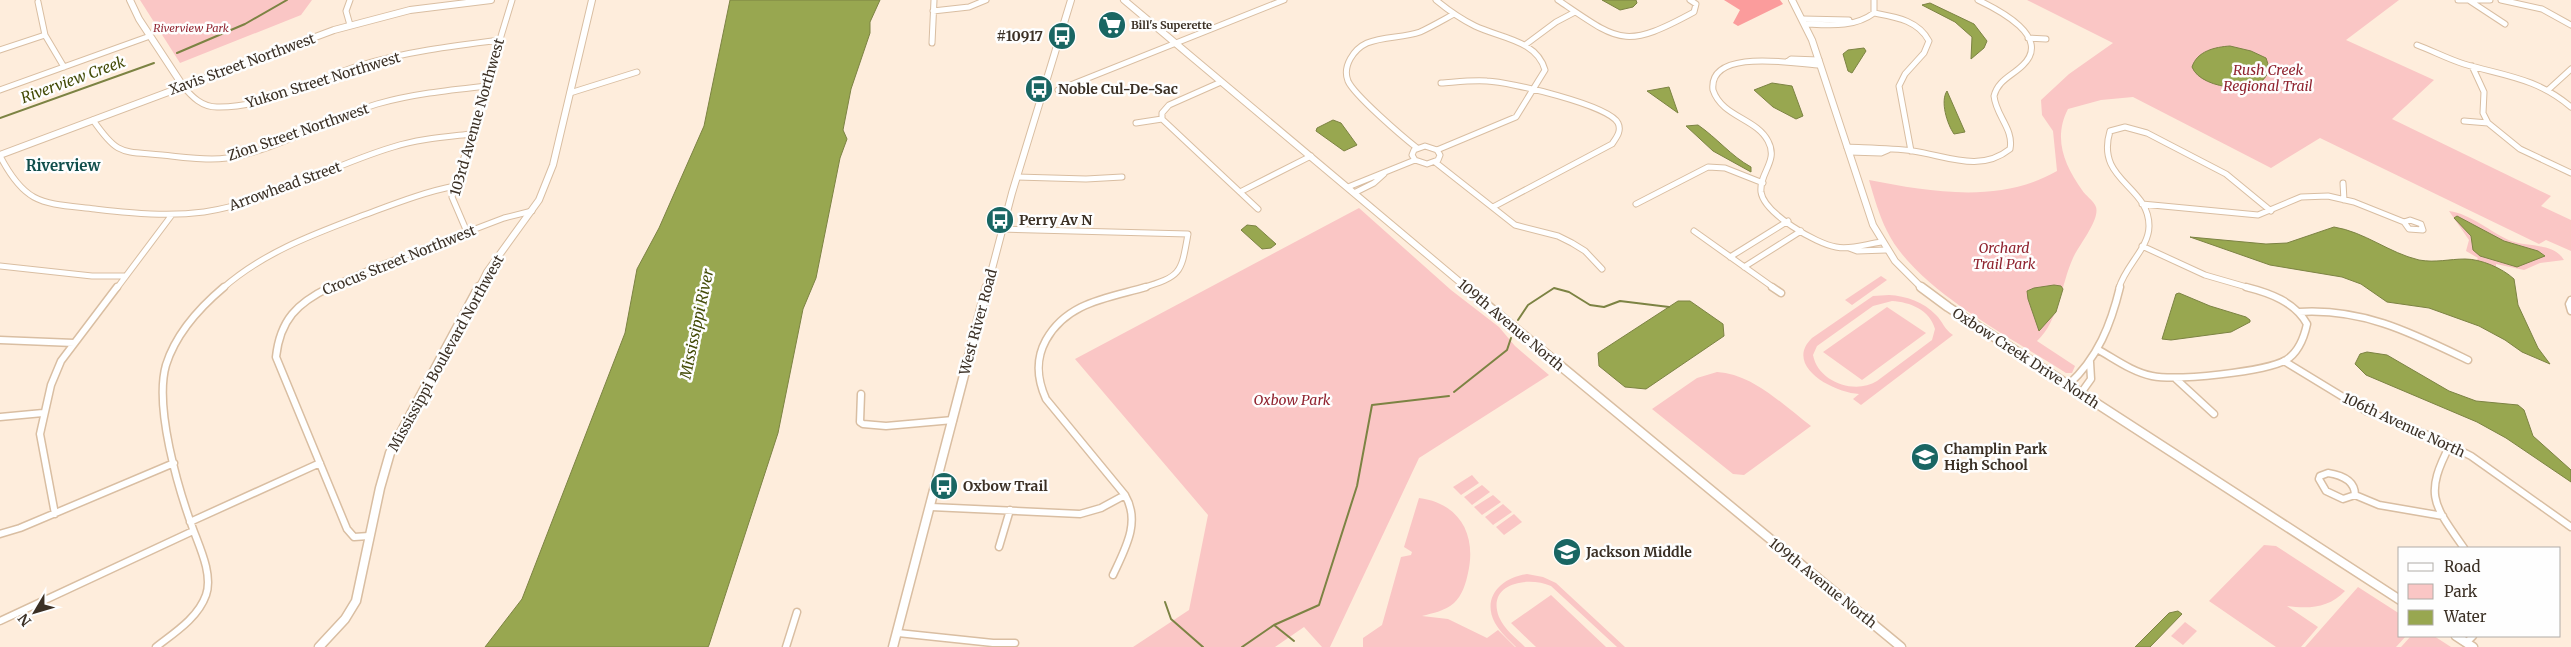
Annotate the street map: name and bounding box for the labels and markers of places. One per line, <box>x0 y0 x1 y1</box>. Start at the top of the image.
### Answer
supermarket icon: Bill's Superette <box>1097 10 1127 40</box>
place label: Bill's Superette <box>1131 18 1212 32</box>
bus stop icon: #10917 <box>1047 21 1077 51</box>
place label: #10917 <box>996 27 1043 45</box>
bus stop icon: Noble Cul-De-Sac <box>1024 74 1054 104</box>
place label: Noble Cul-De-Sac <box>1058 80 1178 98</box>
bus stop icon: Perry Av N <box>985 205 1015 235</box>
place label: Perry Av N <box>1019 211 1092 229</box>
place label: Champlin Park High School <box>1944 440 2048 474</box>
school or university icon: Champlin Park High School <box>1910 442 1940 472</box>
bus stop icon: Oxbow Trail <box>929 471 959 501</box>
place label: Oxbow Trail <box>963 477 1048 495</box>
school or university icon: Jackson Middle <box>1552 537 1582 567</box>
place label: Jackson Middle <box>1585 543 1692 561</box>

